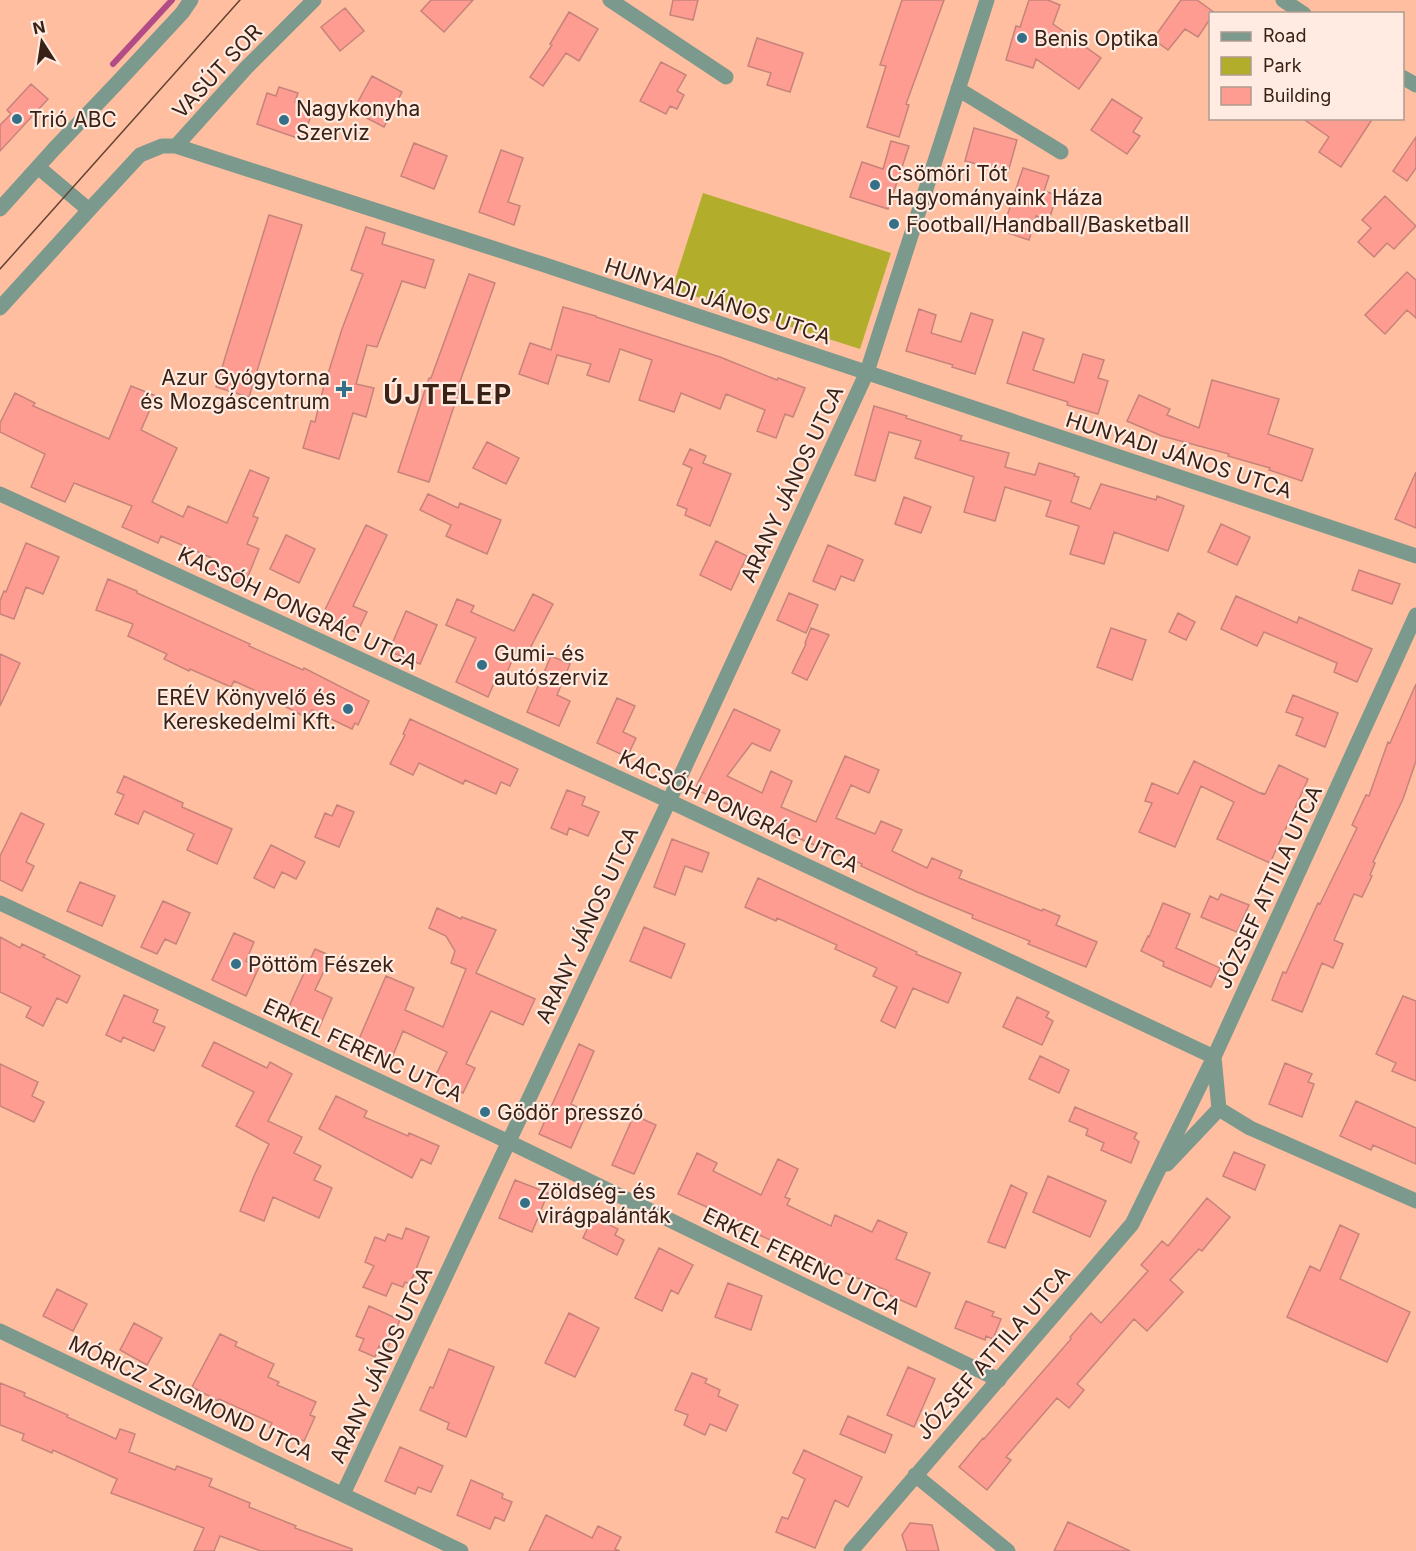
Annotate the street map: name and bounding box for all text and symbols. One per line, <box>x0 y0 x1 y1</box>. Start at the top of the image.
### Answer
north arrow <box>12 12 72 72</box>
legend <box>1209 12 1404 120</box>
text: N <box>31 16 47 38</box>
street label: VASÚT SOR <box>166 18 267 123</box>
text: Road <box>1263 25 1306 46</box>
place label: Benis Optika <box>1034 26 1159 51</box>
marker: Benis Optika <box>1015 31 1029 45</box>
text: Park <box>1263 55 1302 76</box>
text: Building <box>1263 85 1331 106</box>
place label: Nagykonyha Szerviz <box>296 96 420 145</box>
place label: Trió ABC <box>29 107 117 132</box>
marker: Trió ABC <box>10 112 24 126</box>
marker: Nagykonyha Szerviz <box>277 113 291 127</box>
place label: Csömöri Tót Hagyományaink Háza <box>887 161 1103 210</box>
marker: Csömöri Tót Hagyományaink Háza <box>868 178 882 192</box>
place label: Football/Handball/Basketball <box>906 212 1189 237</box>
marker: Football/Handball/Basketball <box>887 217 901 231</box>
street label: HUNYADI JÁNOS UTCA <box>602 252 835 349</box>
place label: Azur Gyógytorna és Mozgáscentrum <box>140 365 330 414</box>
district label: ÚJTELEP <box>383 378 513 411</box>
marker: Azur Gyógytorna és Mozgáscentrum <box>335 380 353 398</box>
street label: ARANY JÁNOS UTCA <box>735 381 849 586</box>
street label: HUNYADI JÁNOS UTCA <box>1063 406 1296 503</box>
street label: KACSÓH PONGRÁC UTCA <box>174 540 422 675</box>
place label: Gumi- és autószerviz <box>494 641 609 690</box>
marker: Gumi- és autószerviz <box>475 658 489 672</box>
place label: ERÉV Könyvelő és Kereskedelmi Kft. <box>157 684 336 734</box>
marker: ERÉV Könyvelő és Kereskedelmi Kft. <box>341 702 355 716</box>
street label: KACSÓH PONGRÁC UTCA <box>615 743 863 878</box>
street label: JÓZSEF ATTILA UTCA <box>1210 781 1327 993</box>
street label: ARANY JÁNOS UTCA <box>530 822 644 1027</box>
place label: Pöttöm Fészek <box>248 952 394 977</box>
marker: Pöttöm Fészek <box>229 957 243 971</box>
street label: ERKEL FERENC UTCA <box>259 993 467 1107</box>
place label: Gödör presszó <box>497 1100 643 1125</box>
marker: Gödör presszó <box>478 1105 492 1119</box>
place label: Zöldség- és virágpalánták <box>537 1179 671 1228</box>
marker: Zöldség- és virágpalánták <box>518 1196 532 1210</box>
street label: ERKEL FERENC UTCA <box>699 1202 905 1320</box>
street label: JÓZSEF ATTILA UTCA <box>910 1261 1075 1445</box>
street label: ARANY JÁNOS UTCA <box>324 1262 438 1467</box>
street label: MÓRICZ ZSIGMOND UTCA <box>65 1329 317 1466</box>

